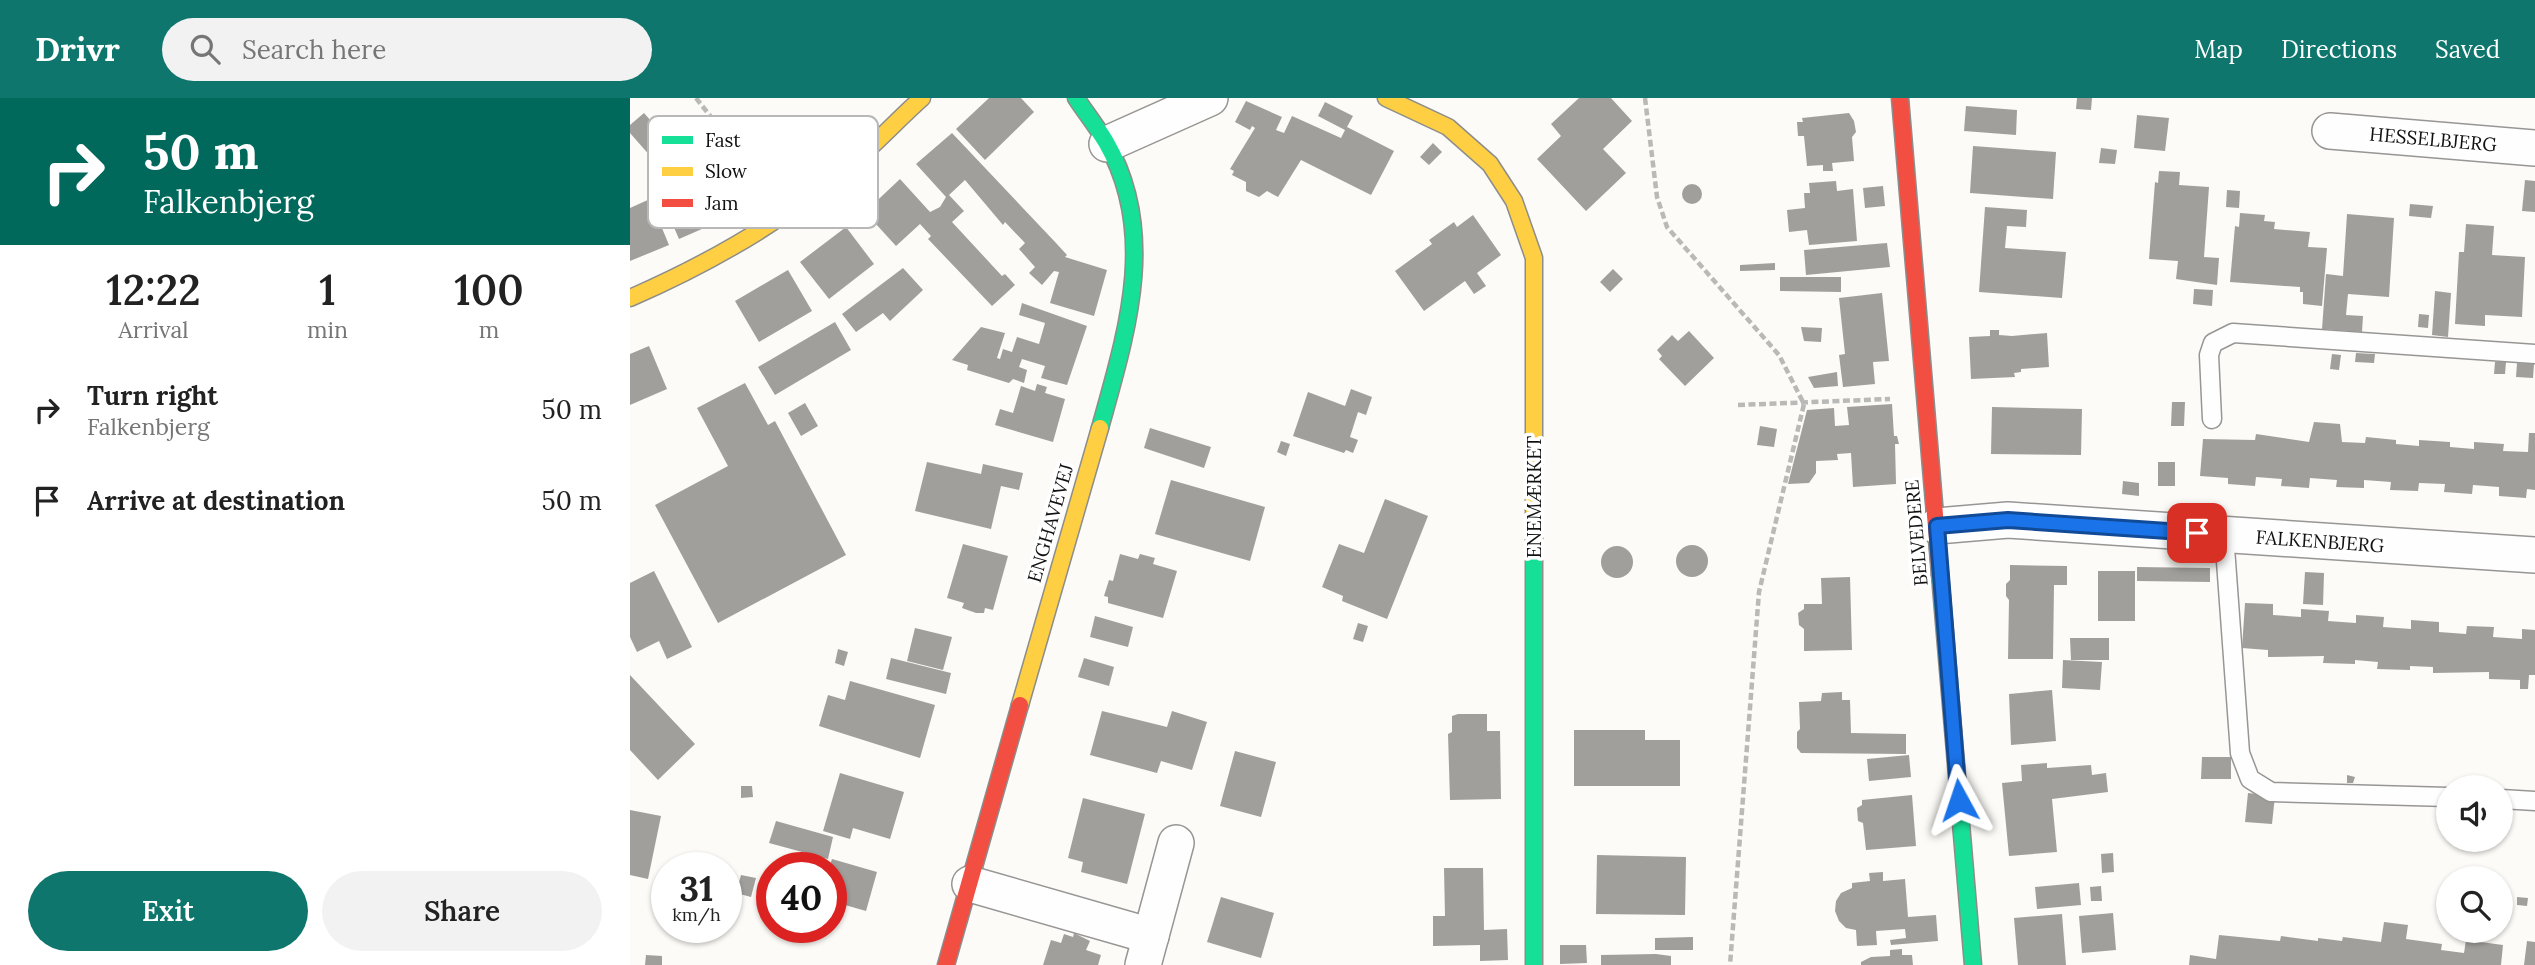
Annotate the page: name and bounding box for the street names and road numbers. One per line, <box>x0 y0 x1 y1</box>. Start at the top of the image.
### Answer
street label: HESSELBJERG <box>2368 121 2498 157</box>
street label: ENEMÆRKET <box>1522 436 1546 558</box>
street label: ENGHAVEVEJ <box>1022 461 1078 585</box>
street label: BELVEDERE <box>1899 479 1933 587</box>
street label: FALKENBJERG <box>2255 525 2386 557</box>

